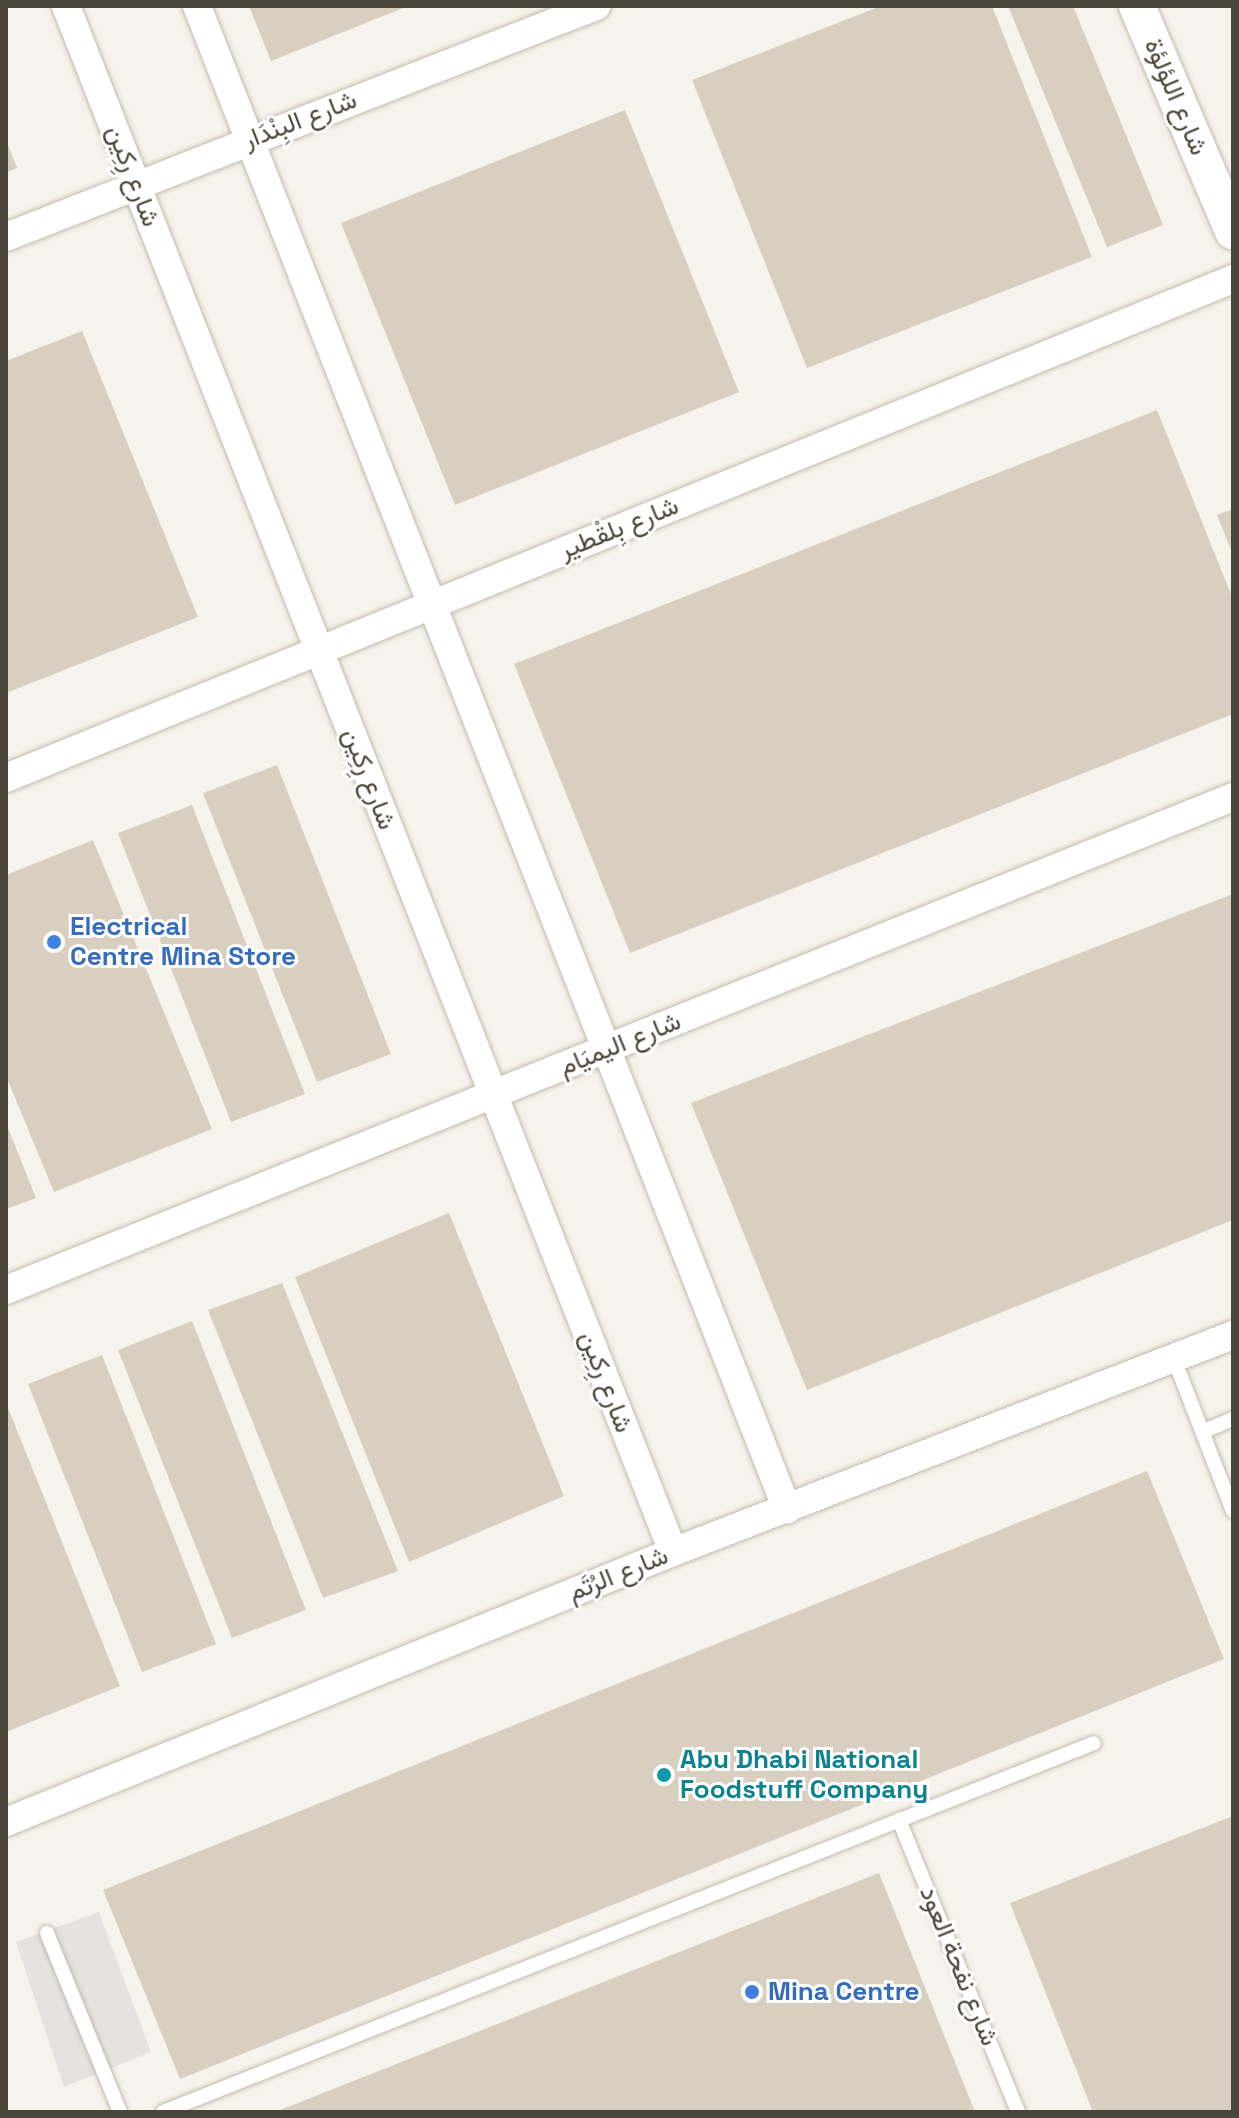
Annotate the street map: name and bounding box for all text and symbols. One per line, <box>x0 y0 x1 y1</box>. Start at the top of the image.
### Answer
street label: شارع اللؤلؤة <box>1138 34 1214 160</box>
street label: شارع البِنْدَار <box>239 84 361 156</box>
street label: شارع رِكِين <box>99 121 167 231</box>
street label: شارع بِلقْطير <box>555 490 683 566</box>
street label: شارع رِكِين <box>335 724 403 834</box>
place label: Electrical Centre Mina Store <box>70 911 296 972</box>
marker: Electrical Centre Mina Store <box>45 933 63 951</box>
street label: شارع اليميَام <box>555 1005 685 1083</box>
street label: شارع رِكِين <box>572 1327 640 1437</box>
street label: شارع الرُتَم <box>563 1540 673 1608</box>
place label: Abu Dhabi National Foodstuff Company <box>680 1744 928 1806</box>
marker: Abu Dhabi National Foodstuff Company <box>655 1766 673 1784</box>
street label: شارع نفحة العود <box>913 1882 1005 2050</box>
place label: Mina Centre <box>768 1976 920 2008</box>
marker: Mina Centre <box>743 1983 761 2001</box>

